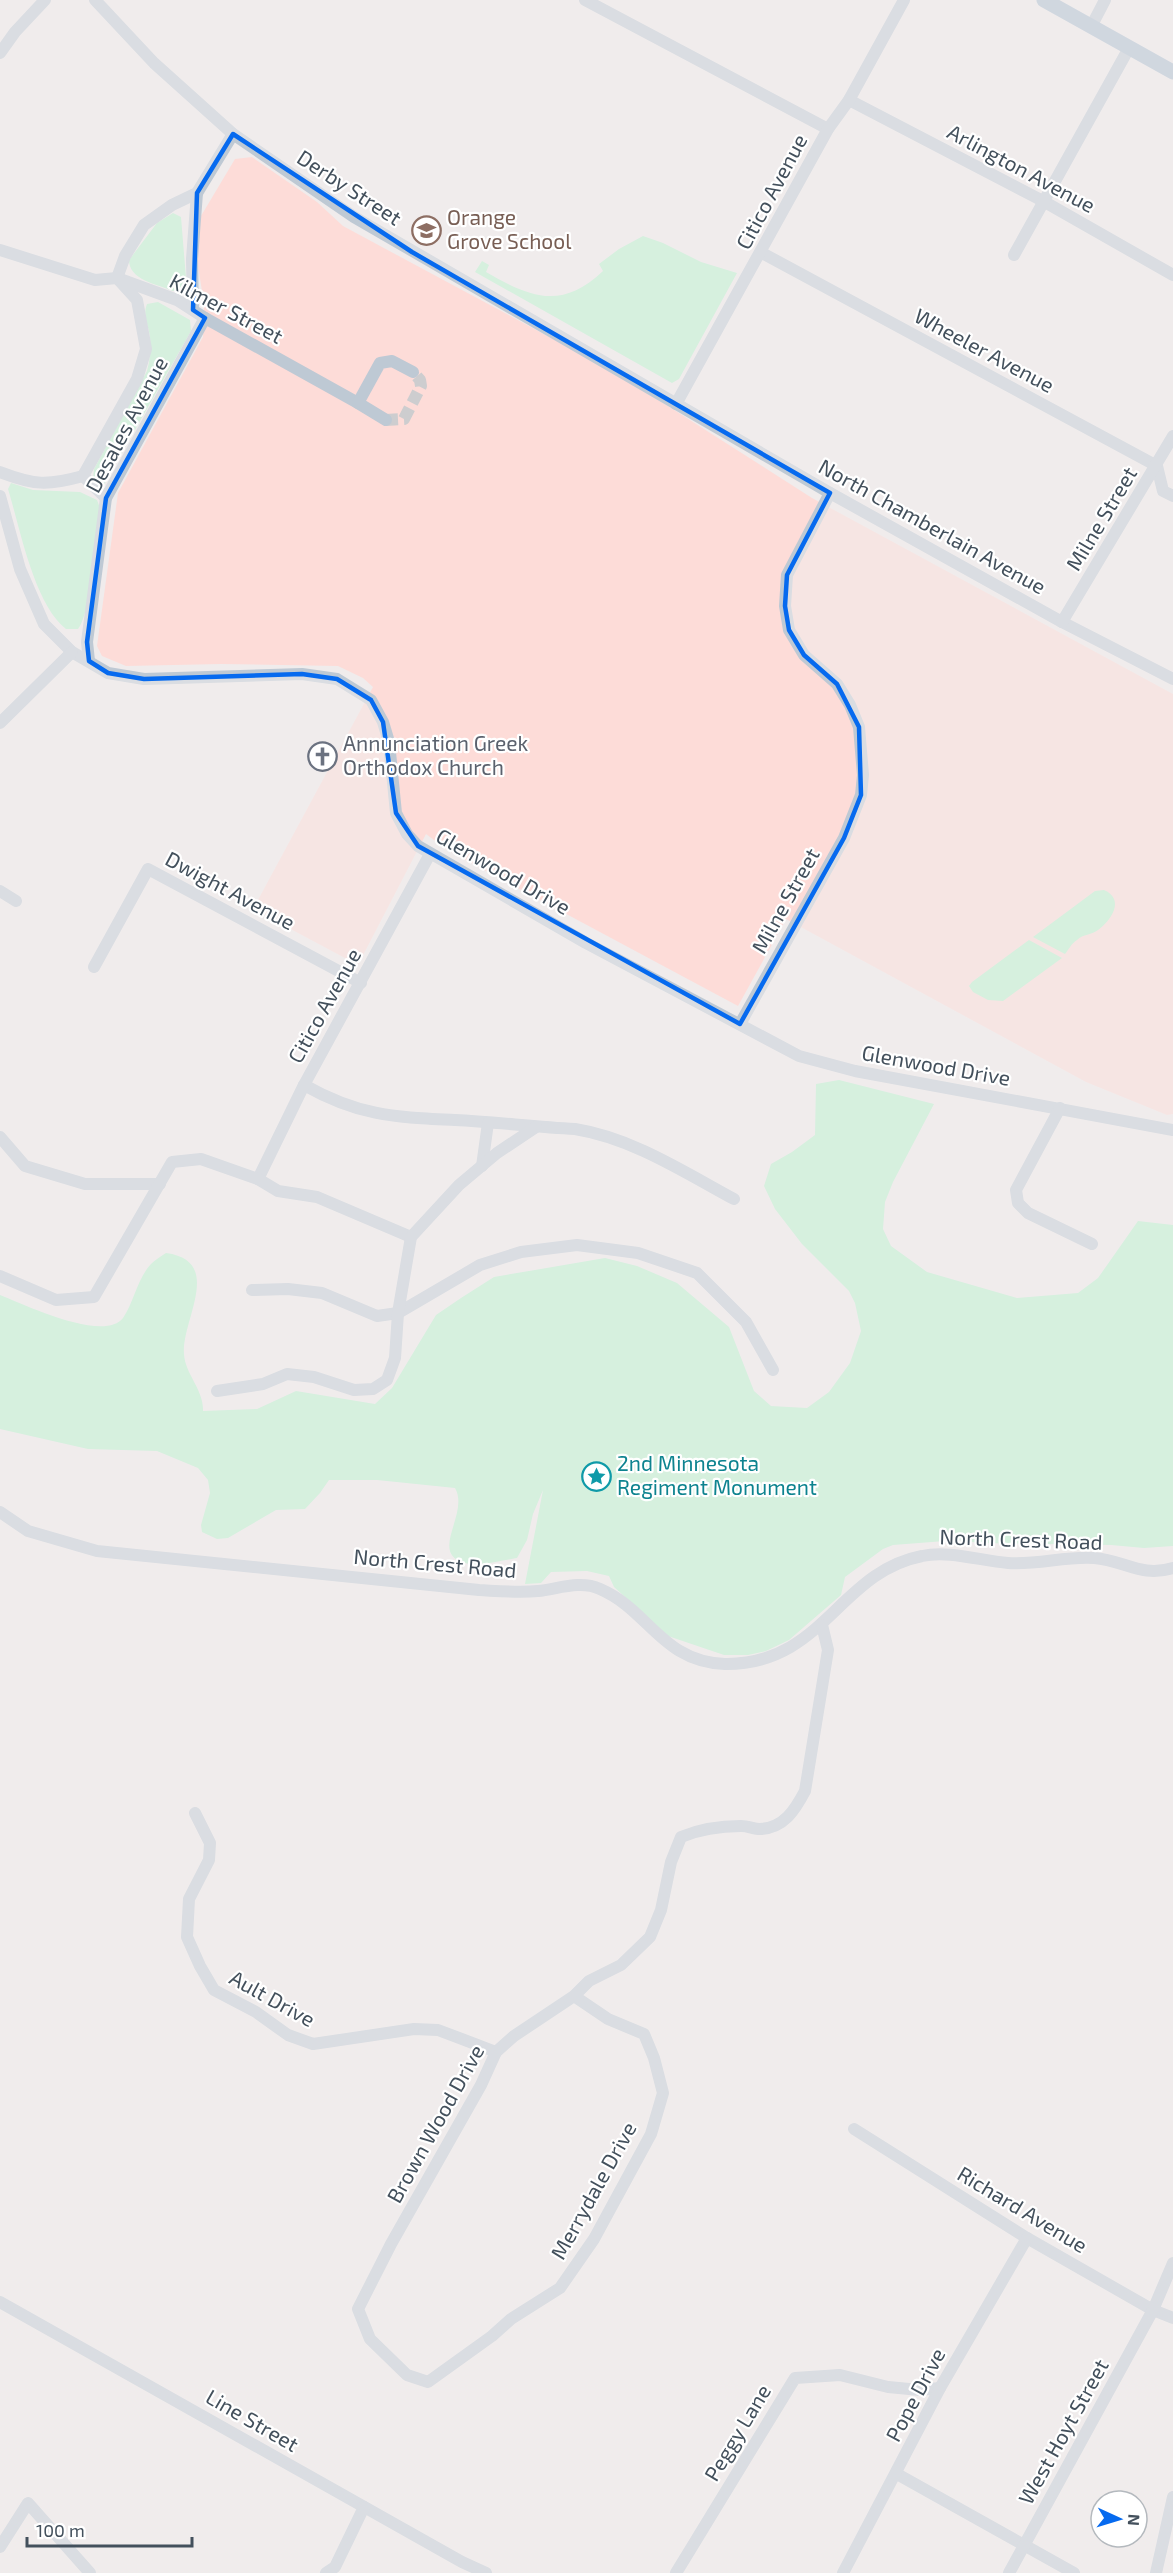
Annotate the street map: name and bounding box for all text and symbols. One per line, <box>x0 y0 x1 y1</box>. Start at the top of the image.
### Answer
street label: Arlington Avenue <box>944 118 1100 217</box>
street label: Citico Avenue <box>730 129 812 253</box>
street label: Derby Street <box>293 144 407 230</box>
place label: Orange Grove School <box>447 204 572 253</box>
school or university icon: Orange Grove School <box>410 214 442 246</box>
street label: Kilmer Street <box>166 267 288 348</box>
street label: Wheeler Avenue <box>911 302 1059 397</box>
street label: Desales Avenue <box>79 352 172 496</box>
street label: North Chamberlain Avenue <box>815 453 1051 599</box>
street label: Milne Street <box>1060 462 1141 575</box>
place label: Annunciation Greek Orthodox Church <box>343 730 529 779</box>
church icon: Annunciation Greek Orthodox Church <box>306 740 338 772</box>
street label: Glenwood Drive <box>432 822 575 919</box>
street label: Milne Street <box>746 843 824 957</box>
street label: Dwight Avenue <box>162 845 300 934</box>
street label: Citico Avenue <box>282 944 365 1067</box>
street label: Glenwood Drive <box>860 1039 1013 1090</box>
place label: 2nd Minnesota Regiment Monument <box>617 1450 817 1499</box>
place icon: 2nd Minnesota Regiment Monument <box>580 1460 612 1492</box>
street label: North Crest Road <box>939 1523 1103 1554</box>
street label: North Crest Road <box>353 1543 517 1582</box>
street label: Ault Drive <box>226 1964 320 2031</box>
street label: Brown Wood Drive <box>381 2040 489 2207</box>
street label: Merrydale Drive <box>545 2117 641 2263</box>
street label: Richard Avenue <box>953 2160 1092 2257</box>
street label: Pope Drive <box>880 2343 950 2445</box>
street label: West Hoyt Street <box>1012 2354 1113 2508</box>
street label: Peggy Lane <box>698 2379 775 2485</box>
street label: Line Street <box>202 2383 303 2456</box>
north arrow <box>1089 2489 1149 2549</box>
scale bar <box>27 2510 192 2548</box>
text: N <box>1125 2514 1144 2527</box>
text: 100 m <box>36 2519 85 2541</box>

